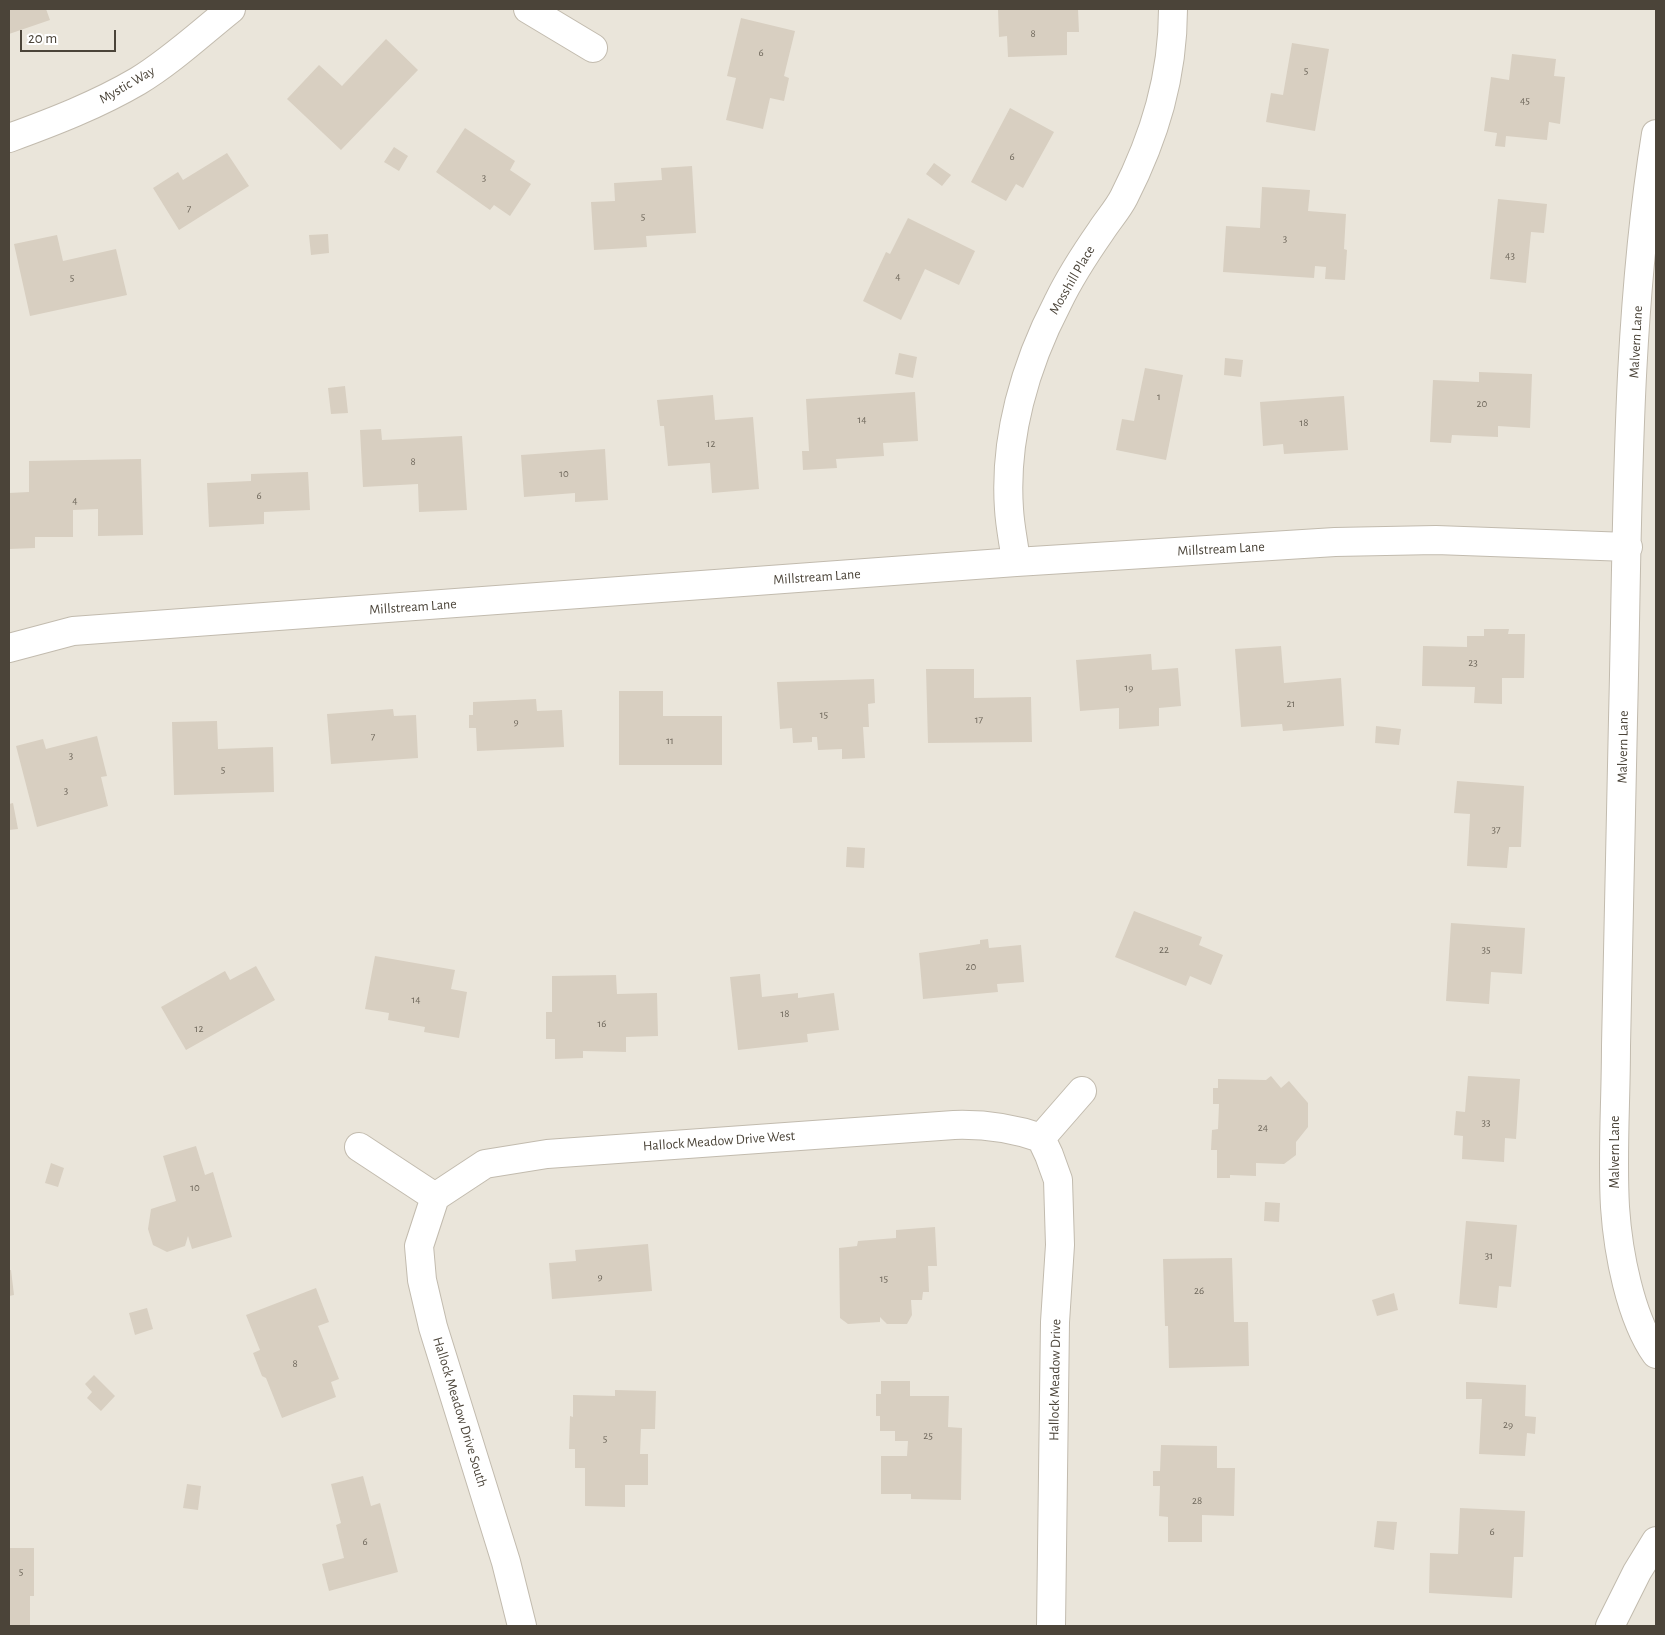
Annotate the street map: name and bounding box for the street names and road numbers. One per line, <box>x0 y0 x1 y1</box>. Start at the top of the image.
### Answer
street label: Mystic Way <box>96 62 158 108</box>
street label: Mosshill Place <box>1045 242 1099 318</box>
street label: Malvern Lane <box>1626 305 1646 379</box>
street label: Millstream Lane <box>1177 538 1265 560</box>
street label: Millstream Lane <box>773 566 861 588</box>
street label: Millstream Lane <box>369 596 457 618</box>
street label: Malvern Lane <box>1614 710 1632 784</box>
street label: Malvern Lane <box>1607 1116 1623 1188</box>
street label: Hallock Meadow Drive West <box>642 1127 796 1155</box>
street label: Hallock Meadow Drive <box>1046 1319 1064 1441</box>
street label: Hallock Meadow Drive South <box>429 1335 491 1489</box>

